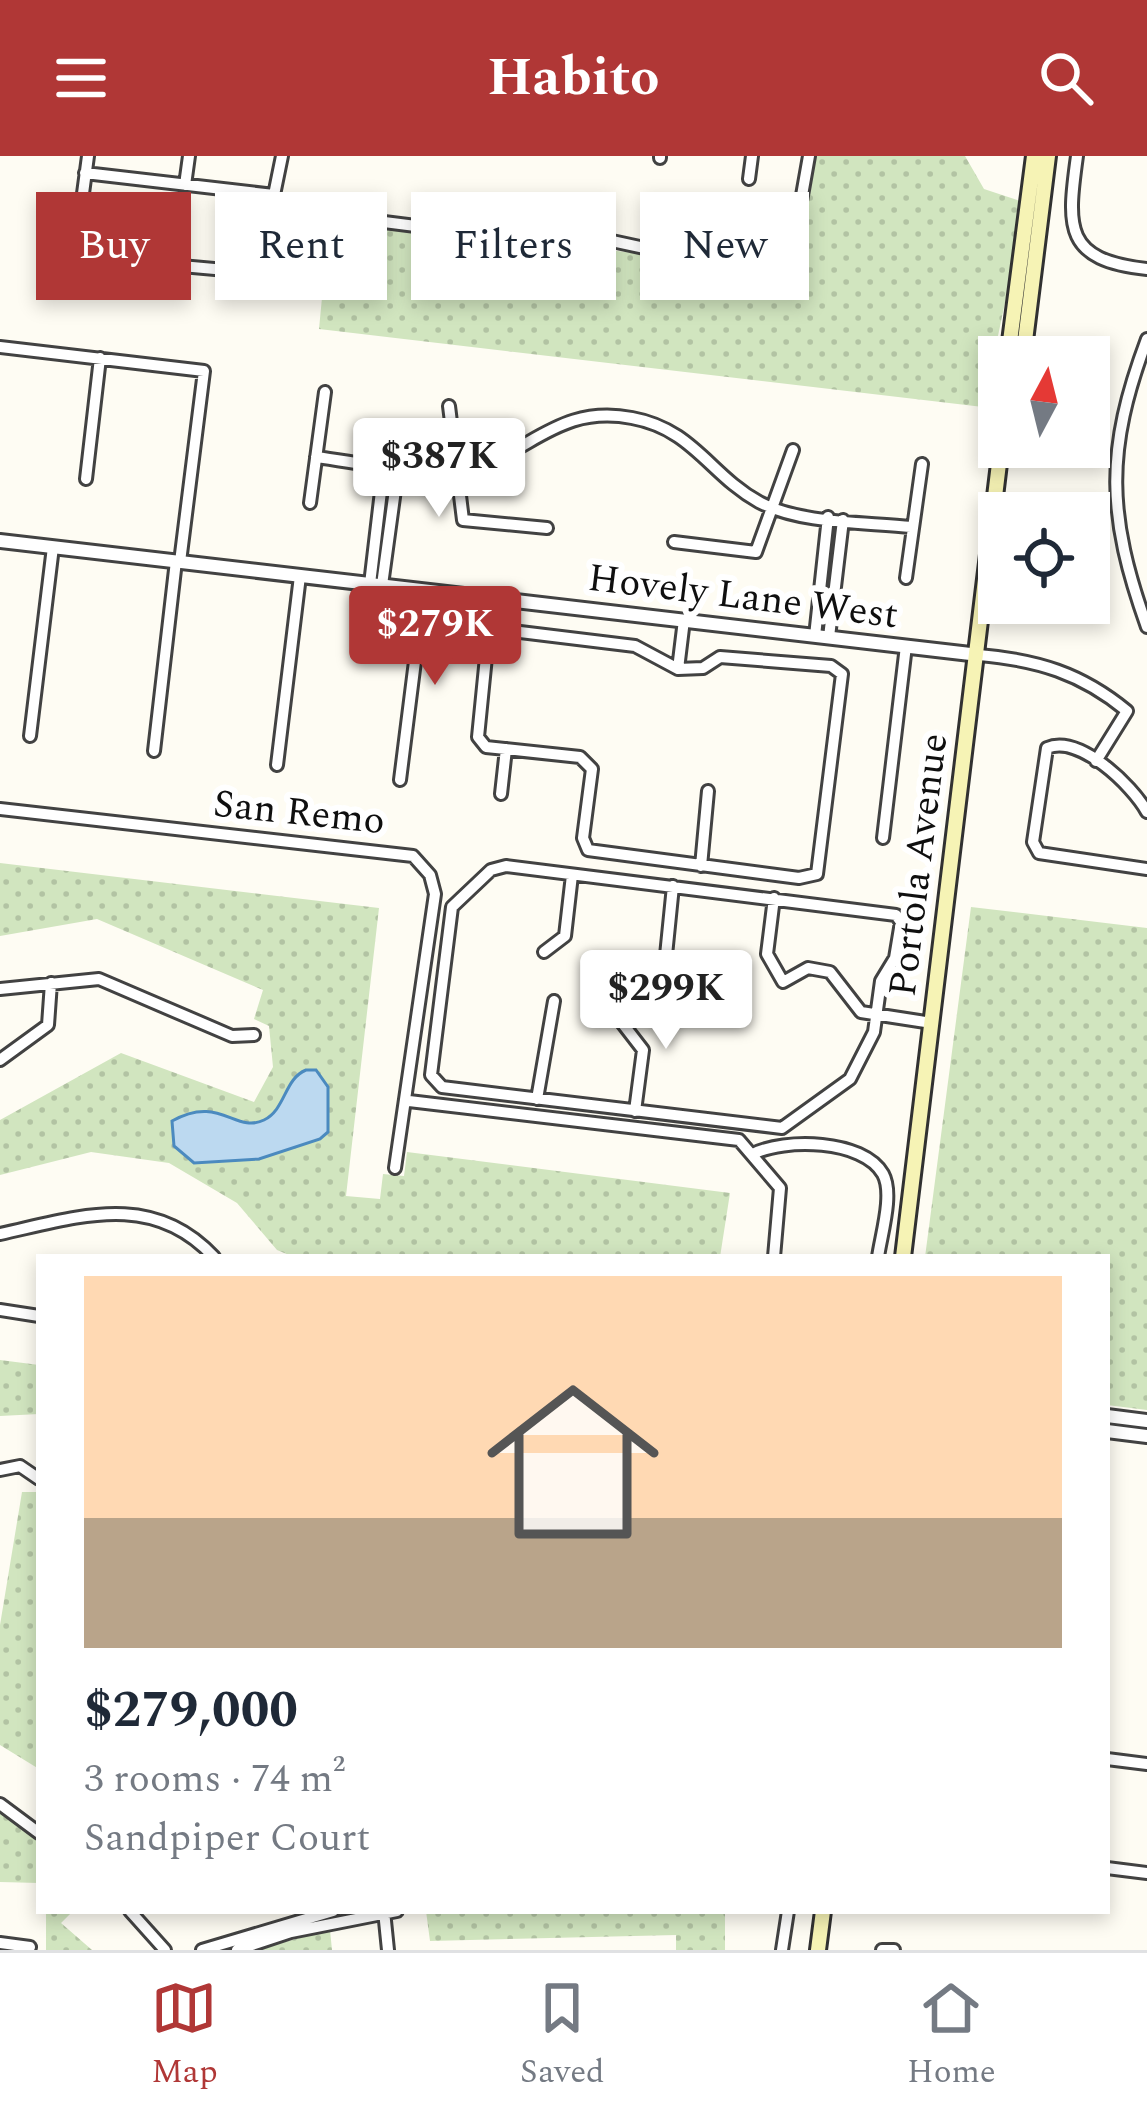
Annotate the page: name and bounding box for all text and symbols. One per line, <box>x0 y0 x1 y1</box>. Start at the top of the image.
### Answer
text: Habito <box>487 37 660 119</box>
icon: menu <box>48 45 114 111</box>
icon: search <box>1033 45 1099 111</box>
chip: Buy <box>36 192 191 300</box>
chip: Rent <box>215 192 387 300</box>
chip: Filters <box>411 192 616 300</box>
chip: New <box>640 192 809 300</box>
north arrow <box>978 336 1110 468</box>
map controls <box>978 336 1110 624</box>
pin: $387K <box>355 418 523 520</box>
text: $387K <box>380 427 498 486</box>
button: locate <box>978 492 1110 624</box>
street label: Hovely Lane West <box>585 549 901 645</box>
pin: $279K <box>351 586 519 688</box>
text: $279K <box>376 595 494 654</box>
street label: Portola Avenue <box>874 730 964 1000</box>
street label: San Remo <box>210 775 388 851</box>
pin: $299K <box>582 950 750 1052</box>
text: $299K <box>607 959 725 1018</box>
icon: home <box>465 1354 681 1570</box>
text: $279,000 <box>84 1672 298 1750</box>
text: 3 rooms · 74 m² <box>84 1750 345 1809</box>
text: Sandpiper Court <box>84 1809 370 1868</box>
tab: Map <box>151 1975 218 2097</box>
tab: Saved <box>520 1975 605 2097</box>
tab: Home <box>907 1975 996 2097</box>

